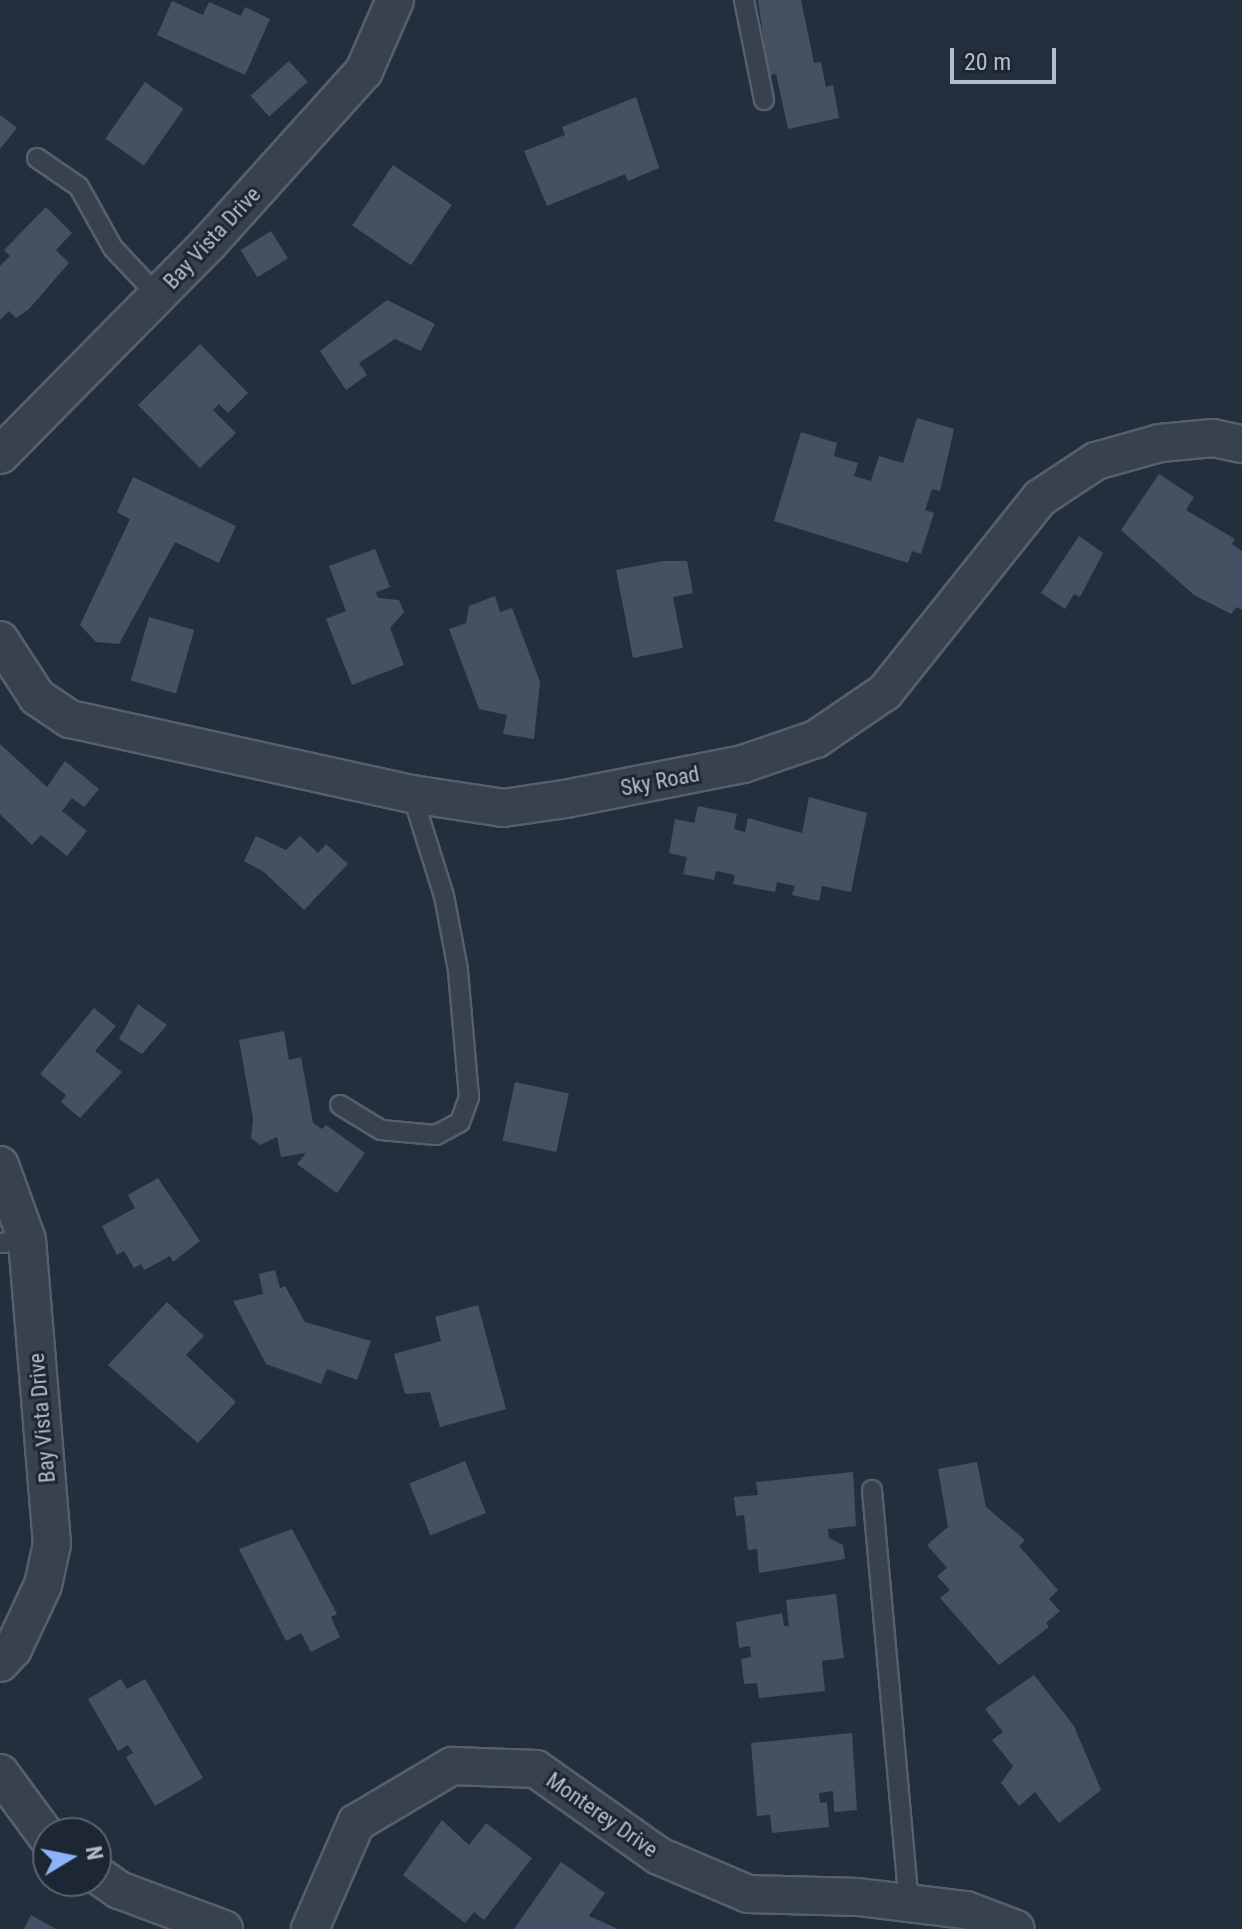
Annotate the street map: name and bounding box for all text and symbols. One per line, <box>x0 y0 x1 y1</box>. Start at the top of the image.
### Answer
scale bar <box>954 32 1060 82</box>
text: 20 m <box>964 48 1011 76</box>
street label: Bay Vista Drive <box>158 181 266 295</box>
street label: Sky Road <box>618 760 702 802</box>
street label: Bay Vista Drive <box>23 1352 61 1484</box>
street label: Monterey Drive <box>541 1767 663 1863</box>
north arrow <box>32 1817 112 1897</box>
text: N <box>81 1844 108 1862</box>

